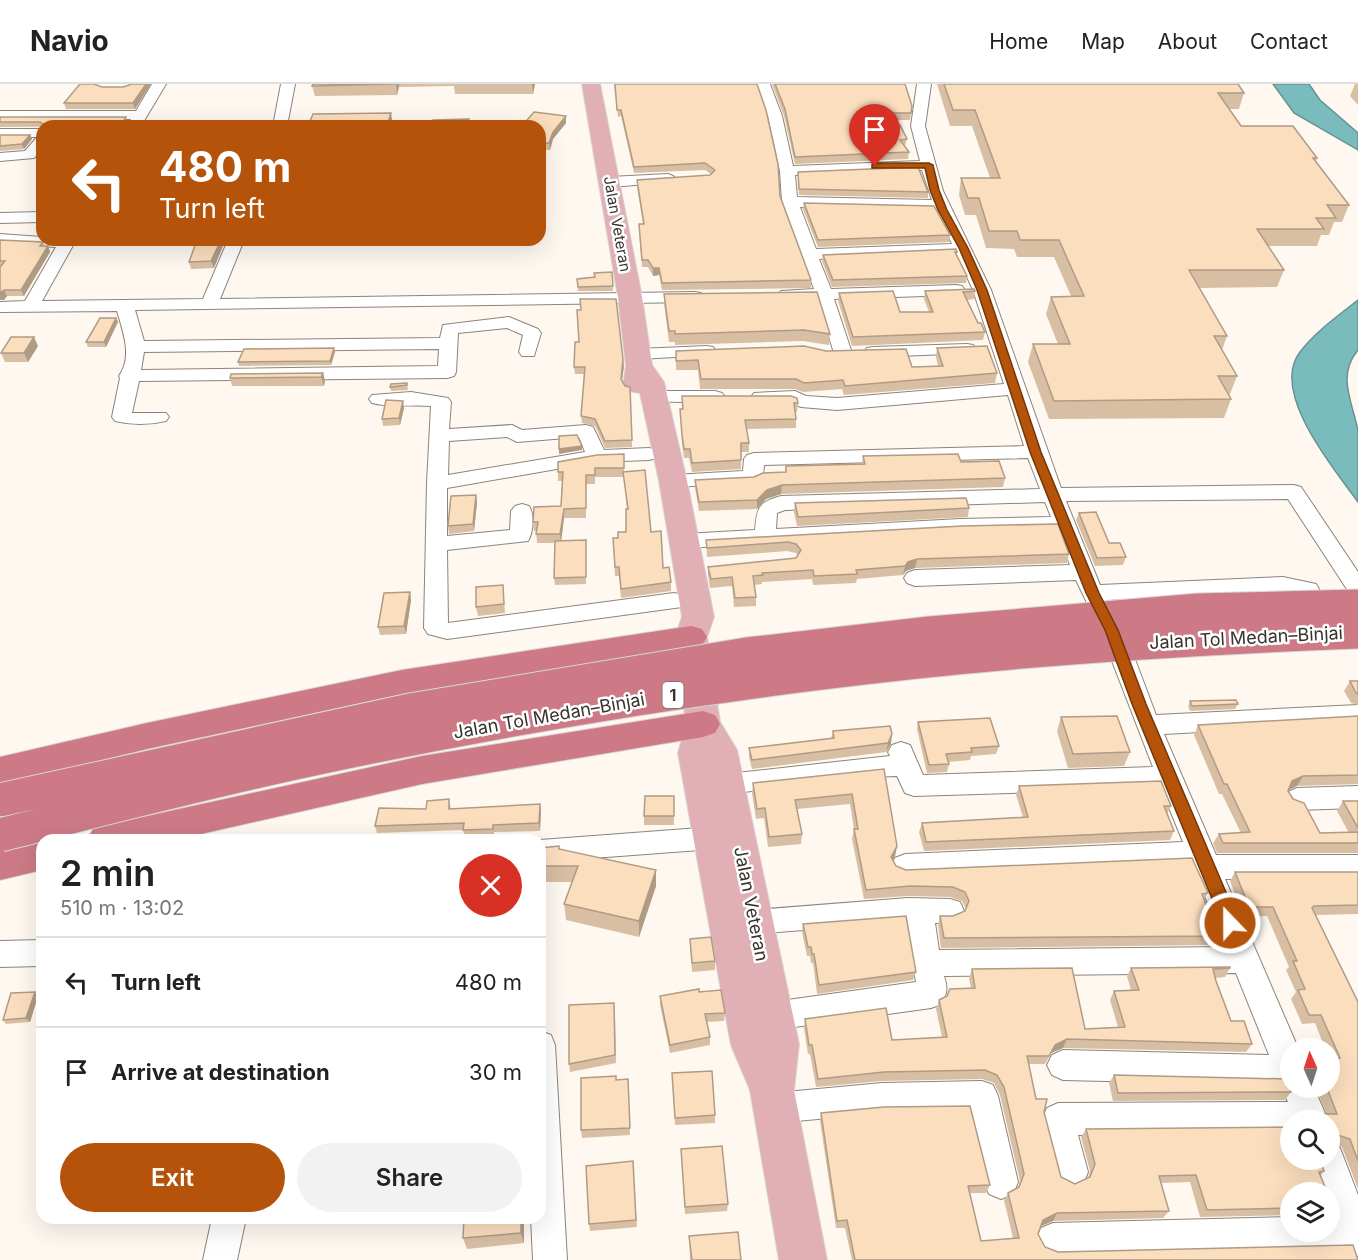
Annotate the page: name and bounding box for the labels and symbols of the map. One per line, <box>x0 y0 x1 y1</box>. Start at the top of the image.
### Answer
pin <box>849 104 900 166</box>
street label: Jalan Veteran <box>600 175 635 273</box>
street label: Jalan Tol Medan–Binjai <box>1149 622 1343 653</box>
road number: 1 <box>662 682 684 708</box>
street label: Jalan Tol Medan–Binjai <box>452 688 646 743</box>
street label: Jalan Veteran <box>730 845 773 963</box>
position arrow <box>1198 891 1262 955</box>
north arrow <box>1280 1038 1340 1098</box>

